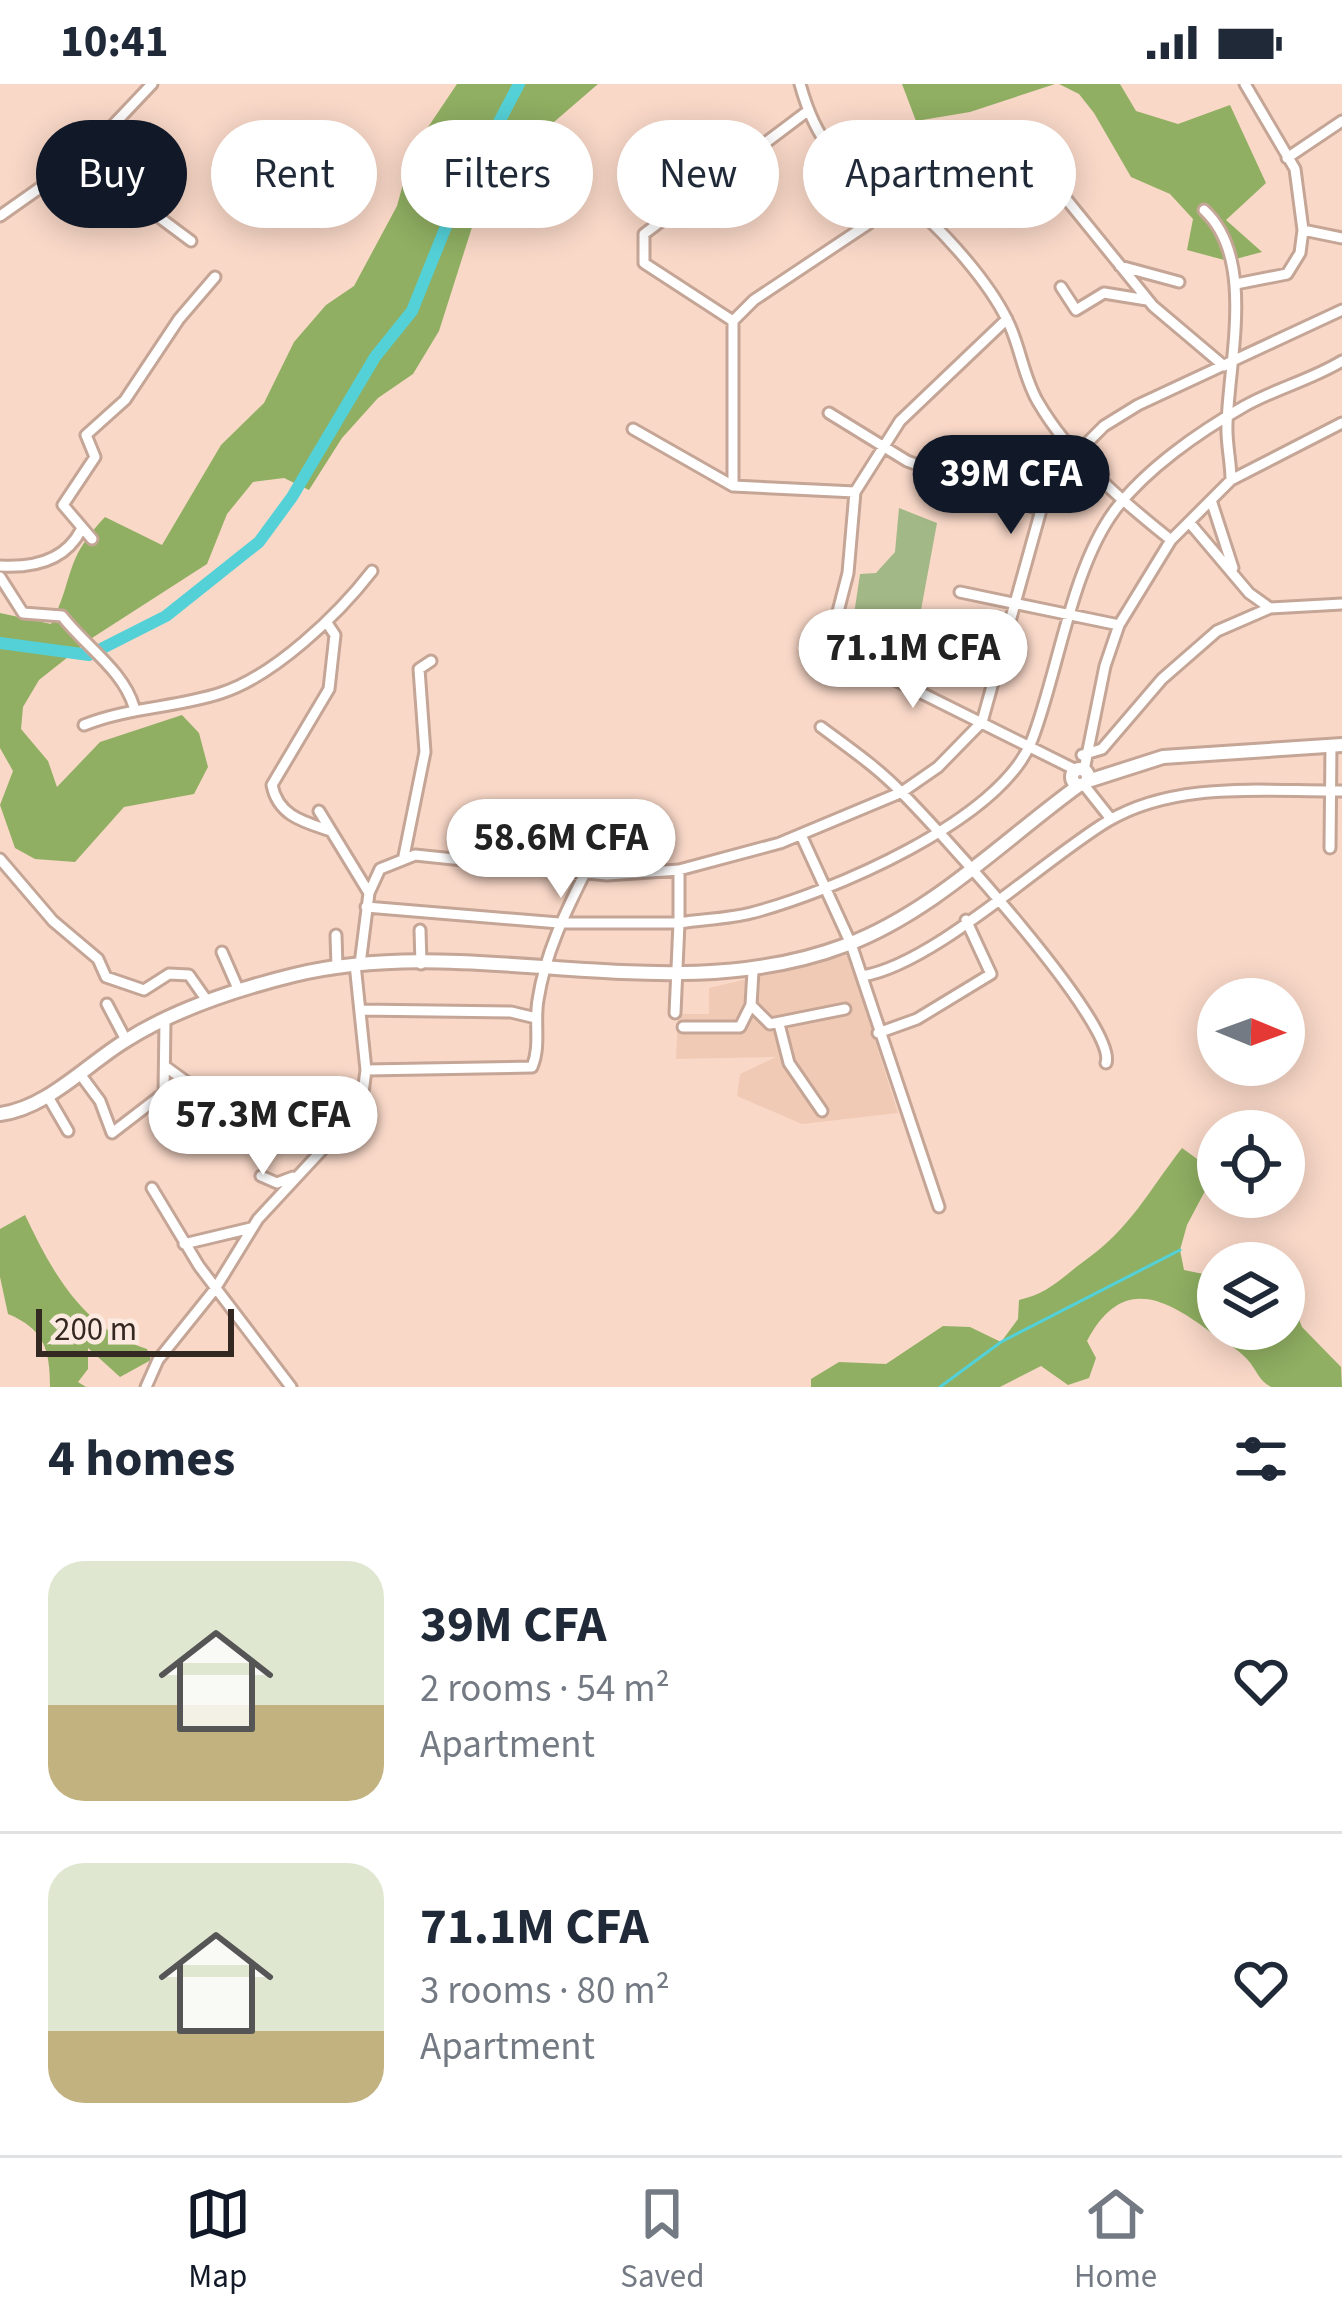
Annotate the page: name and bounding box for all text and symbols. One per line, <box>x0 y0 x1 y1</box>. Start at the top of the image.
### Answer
text: 10:41 <box>60 10 169 74</box>
chip: Buy <box>36 120 187 228</box>
chip: Rent <box>211 120 377 228</box>
chip: Filters <box>401 120 593 228</box>
chip: New <box>617 120 779 228</box>
chip: Apartment <box>803 120 1076 228</box>
pin: 39M CFA <box>900 435 1122 537</box>
text: 39M CFA <box>940 446 1082 502</box>
pin: 71.1M CFA <box>776 609 1050 711</box>
text: 71.1M CFA <box>826 620 1000 676</box>
pin: 58.6M CFA <box>424 799 698 901</box>
text: 58.6M CFA <box>474 810 648 866</box>
north arrow <box>1197 978 1305 1086</box>
map controls <box>1197 978 1305 1350</box>
pin: 57.3M CFA <box>126 1076 400 1178</box>
text: 57.3M CFA <box>176 1087 350 1143</box>
button: locate <box>1197 1110 1305 1218</box>
button: layers <box>1197 1242 1305 1350</box>
scale bar <box>36 1303 234 1356</box>
text: 200 m <box>54 1306 137 1353</box>
text: 4 homes <box>48 1423 235 1495</box>
icon: filters <box>1228 1426 1294 1492</box>
text: 39M CFA <box>420 1589 607 1661</box>
icon: home <box>144 1609 288 1753</box>
icon: heart <box>1228 1648 1294 1714</box>
text: 2 rooms · 54 m² <box>420 1661 670 1717</box>
text: Apartment <box>420 1717 595 1773</box>
text: 71.1M CFA <box>420 1891 649 1963</box>
icon: home <box>144 1911 288 2055</box>
icon: heart <box>1228 1950 1294 2016</box>
text: 3 rooms · 80 m² <box>420 1963 670 2019</box>
text: Apartment <box>420 2019 595 2075</box>
tab: Map <box>185 2181 251 2300</box>
tab: Saved <box>620 2181 705 2300</box>
tab: Home <box>1074 2181 1157 2300</box>

